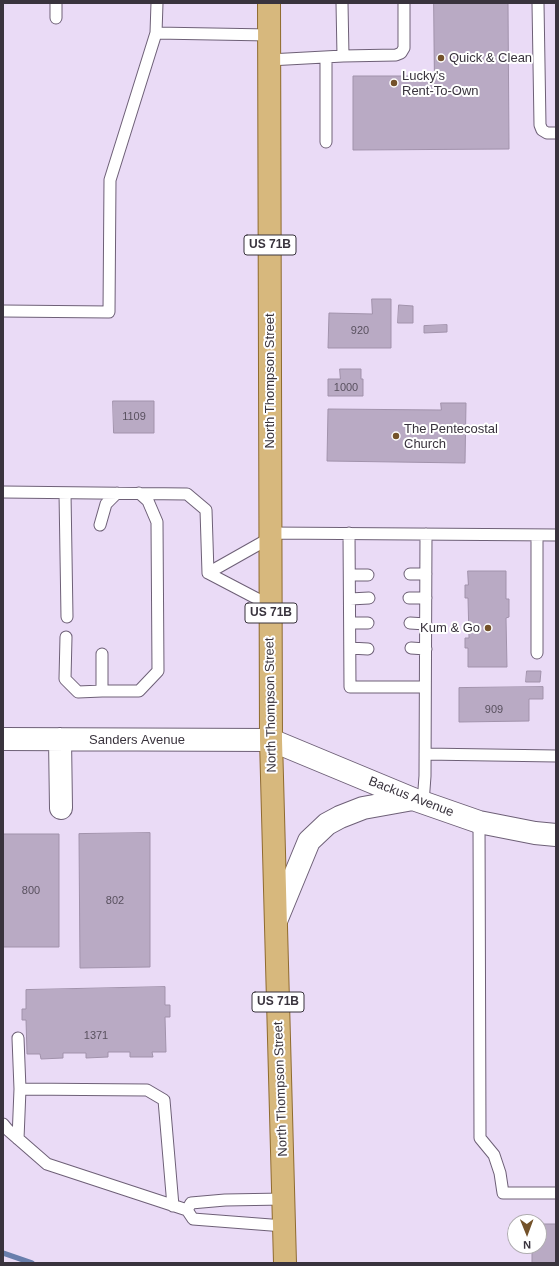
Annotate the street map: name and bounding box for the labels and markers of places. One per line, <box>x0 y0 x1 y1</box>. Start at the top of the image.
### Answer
place label: Quick & Clean <box>449 50 532 66</box>
marker: Quick & Clean <box>436 53 446 63</box>
place label: Lucky's Rent-To-Own <box>402 68 479 99</box>
marker: Lucky's Rent-To-Own <box>389 78 399 88</box>
place label: The Pentecostal Church <box>404 421 498 452</box>
marker: The Pentecostal Church <box>391 431 401 441</box>
place label: Kum & Go <box>420 620 480 636</box>
marker: Kum & Go <box>483 623 493 633</box>

